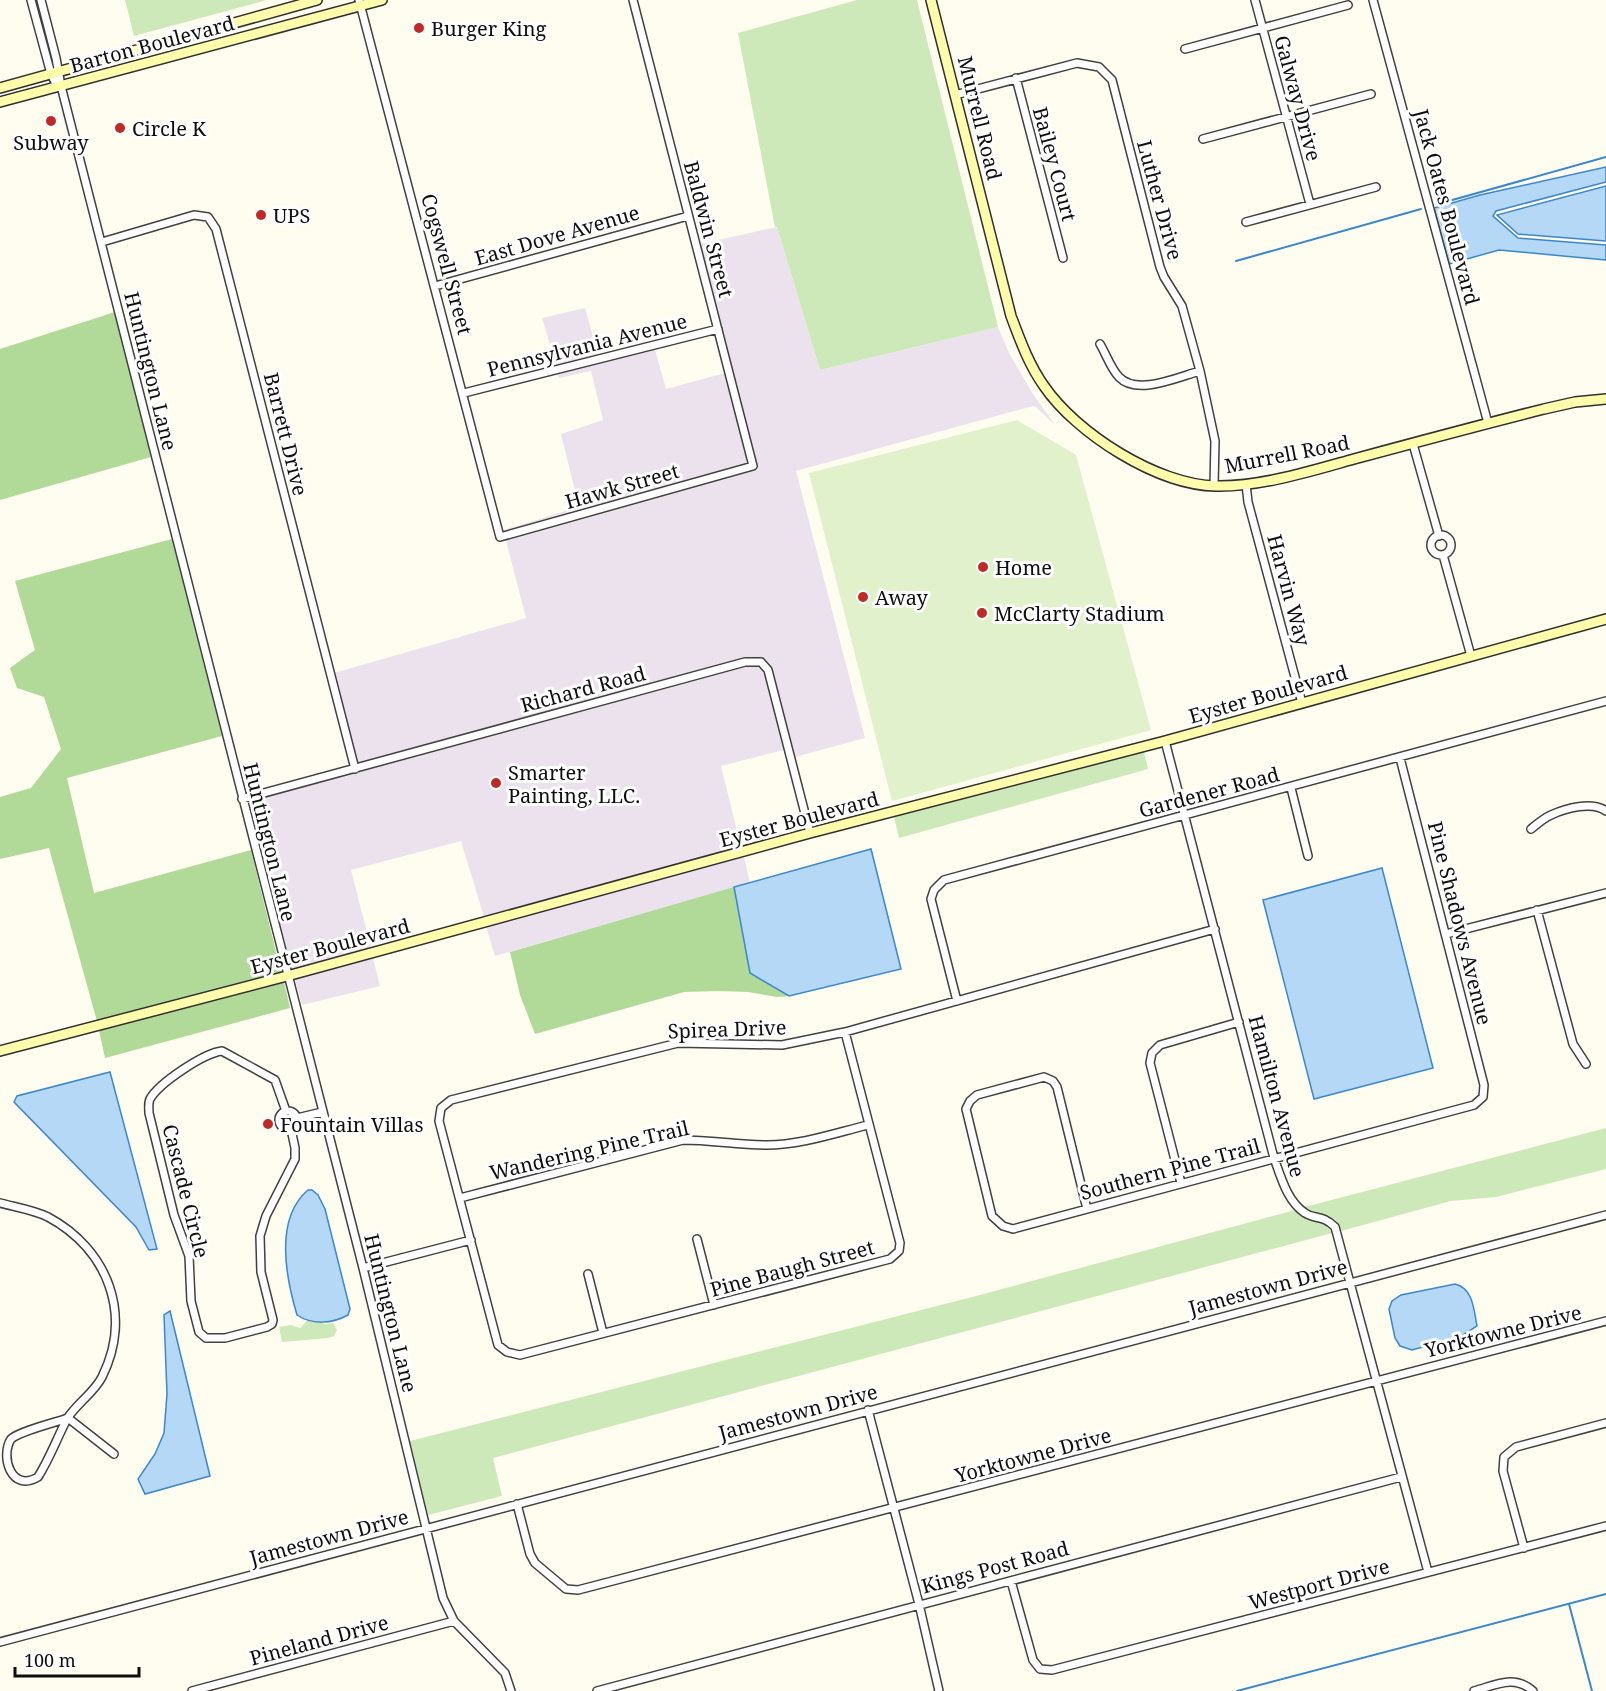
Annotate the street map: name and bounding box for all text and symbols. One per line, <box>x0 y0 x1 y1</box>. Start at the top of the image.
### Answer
street label: Barton Boulevard <box>67 9 237 79</box>
place label: Burger King <box>431 15 547 42</box>
marker: Burger King <box>412 21 426 35</box>
street label: Galway Drive <box>1268 32 1328 164</box>
street label: Murrell Road <box>952 53 1008 183</box>
street label: Bailey Court <box>1027 104 1083 224</box>
street label: Jack Oates Boulevard <box>1408 105 1486 308</box>
marker: Subway <box>44 114 58 128</box>
place label: Circle K <box>132 115 207 142</box>
marker: Circle K <box>113 121 127 135</box>
place label: Subway <box>13 129 89 156</box>
street label: Luther Drive <box>1131 137 1189 263</box>
street label: Baldwin Street <box>678 158 740 300</box>
street label: Cogswell Street <box>415 191 479 337</box>
street label: East Dove Avenue <box>472 199 642 271</box>
place label: UPS <box>273 202 310 229</box>
marker: UPS <box>254 208 268 222</box>
street label: Huntington Lane <box>118 289 184 453</box>
street label: Pennsylvania Avenue <box>484 307 690 383</box>
street label: Barrett Drive <box>258 370 314 498</box>
street label: Murrell Road <box>1222 429 1352 479</box>
street label: Hawk Street <box>562 457 682 515</box>
street label: Harvin Way <box>1261 531 1317 649</box>
place label: Home <box>995 554 1052 581</box>
marker: Home <box>976 560 990 574</box>
place label: Away <box>875 584 929 611</box>
marker: Away <box>856 590 870 604</box>
place label: McClarty Stadium <box>994 600 1165 627</box>
marker: McClarty Stadium <box>975 606 989 620</box>
street label: Eyster Boulevard <box>1186 658 1350 730</box>
street label: Richard Road <box>517 659 649 719</box>
place label: Smarter Painting, LLC. <box>508 759 640 809</box>
street label: Huntington Lane <box>237 760 303 924</box>
street label: Gardener Road <box>1136 760 1282 824</box>
marker: Smarter Painting, LLC. <box>489 776 503 790</box>
street label: Eyster Boulevard <box>716 785 882 853</box>
street label: Pine Shadows Avenue <box>1422 818 1498 1028</box>
street label: Eyster Boulevard <box>247 912 413 980</box>
street label: Hamilton Avenue <box>1242 1012 1312 1180</box>
street label: Spirea Drive <box>667 1013 787 1045</box>
place label: Fountain Villas <box>280 1111 424 1138</box>
street label: Wandering Pine Trail <box>487 1114 691 1186</box>
marker: Fountain Villas <box>261 1117 275 1131</box>
street label: Cascade Circle <box>156 1121 216 1261</box>
street label: Southern Pine Trail <box>1077 1132 1263 1206</box>
street label: Huntington Lane <box>358 1231 424 1395</box>
street label: Pine Baugh Street <box>707 1233 877 1303</box>
street label: Jamestown Drive <box>1185 1253 1351 1321</box>
street label: Yorktowne Drive <box>1421 1298 1584 1364</box>
street label: Jamestown Drive <box>715 1378 881 1446</box>
street label: Yorktowne Drive <box>951 1421 1114 1489</box>
street label: Jamestown Drive <box>246 1503 412 1571</box>
street label: Kings Post Road <box>918 1534 1072 1600</box>
street label: Westport Drive <box>1246 1552 1392 1616</box>
street label: Pineland Drive <box>247 1609 391 1671</box>
scale bar <box>15 1640 140 1678</box>
text: 100 m <box>24 1648 76 1672</box>

